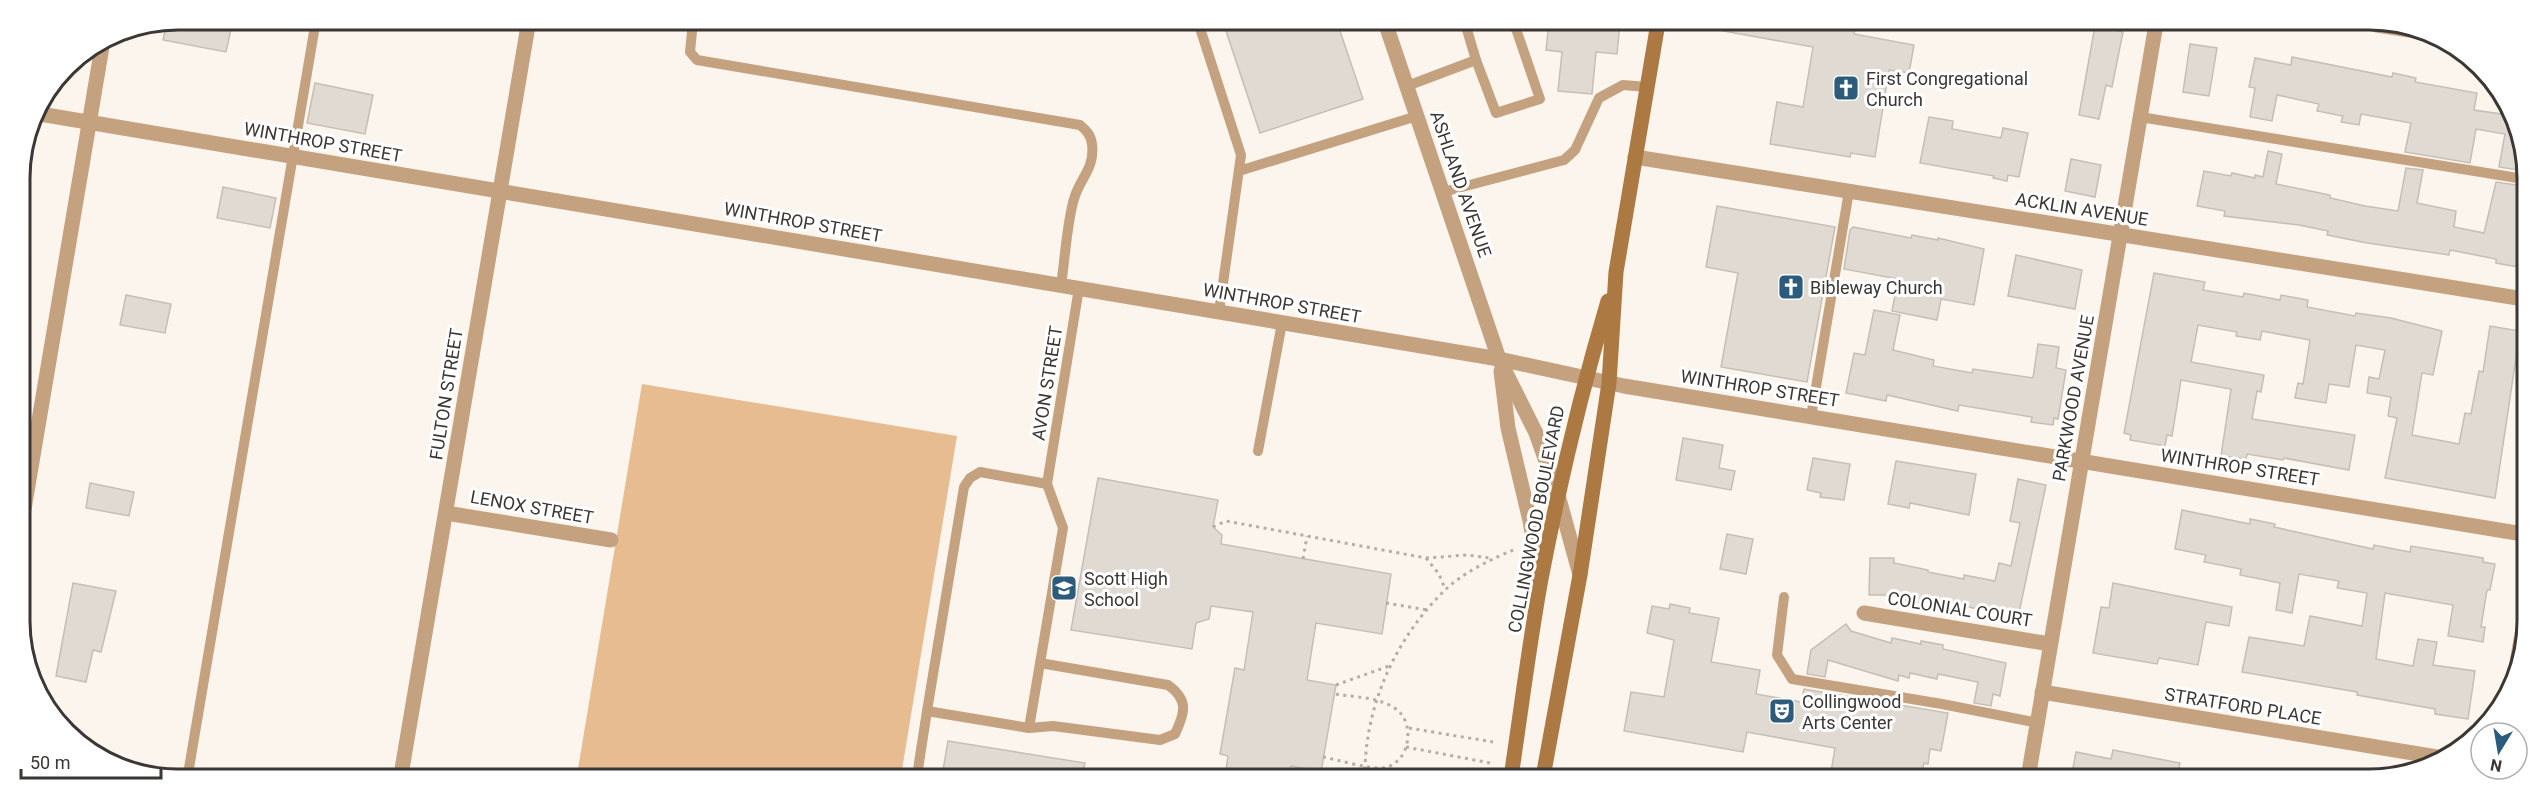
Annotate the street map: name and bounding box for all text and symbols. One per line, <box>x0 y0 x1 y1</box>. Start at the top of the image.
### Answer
place label: First Congregational Church <box>1866 68 2028 110</box>
church icon: First Congregational Church <box>1831 73 1861 103</box>
street label: ASHLAND AVENUE <box>1426 108 1496 260</box>
street label: WINTHROP STREET <box>242 118 404 166</box>
street label: ACKLIN AVENUE <box>2014 188 2150 230</box>
street label: WINTHROP STREET <box>722 198 884 246</box>
church icon: Bibleway Church <box>1776 272 1806 302</box>
place label: Bibleway Church <box>1810 277 1943 298</box>
street label: WINTHROP STREET <box>1201 279 1363 327</box>
street label: PARKWOOD AVENUE <box>2048 313 2098 483</box>
street label: AVON STREET <box>1028 324 1066 442</box>
street label: FULTON STREET <box>425 326 467 461</box>
street label: WINTHROP STREET <box>1679 365 1841 411</box>
street label: COLLINGWOOD BOULEVARD <box>1504 404 1568 634</box>
street label: WINTHROP STREET <box>2159 444 2321 490</box>
street label: LENOX STREET <box>469 486 595 528</box>
place label: Scott High School <box>1084 568 1168 610</box>
school or university icon: Scott High School <box>1049 573 1079 603</box>
street label: COLONIAL COURT <box>1886 587 2034 631</box>
street label: STRATFORD PLACE <box>2163 683 2323 729</box>
place label: Collingwood Arts Center <box>1802 691 1901 733</box>
theatre icon: Collingwood Arts Center <box>1767 696 1797 726</box>
north arrow <box>2469 721 2529 781</box>
scale bar <box>21 742 160 780</box>
text: 50 m <box>30 752 70 773</box>
text: N <box>2489 755 2504 776</box>

